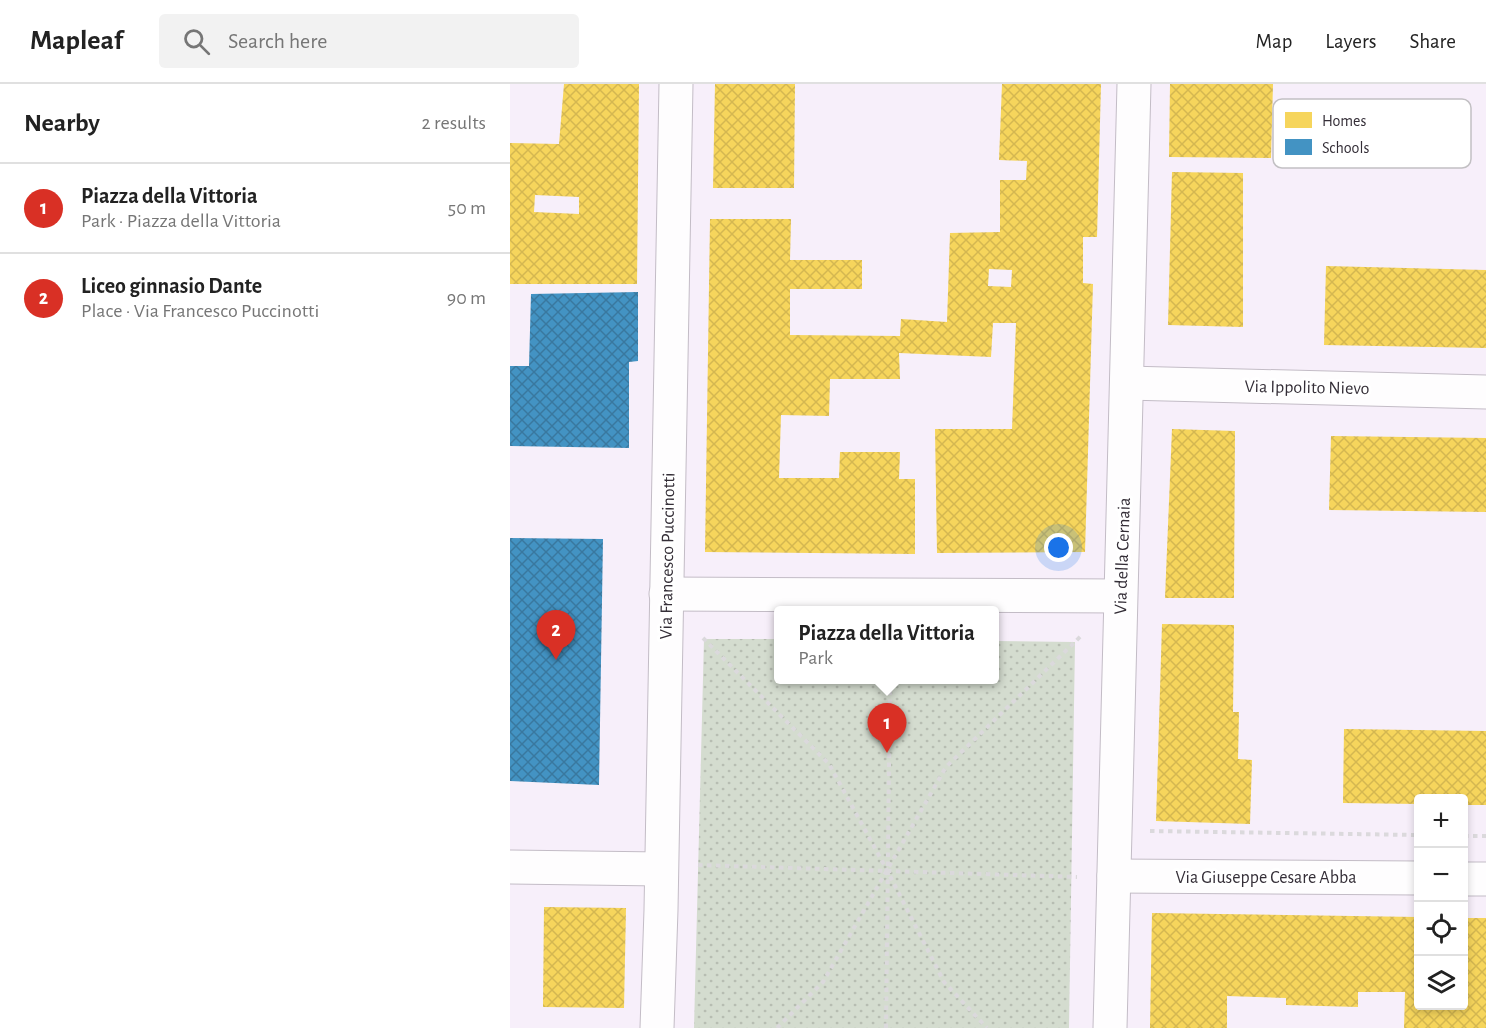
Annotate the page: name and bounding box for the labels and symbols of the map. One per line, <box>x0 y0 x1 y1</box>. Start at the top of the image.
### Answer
legend <box>1273 99 1471 168</box>
text: Homes <box>1322 113 1366 129</box>
text: Schools <box>1322 140 1369 156</box>
street label: Via Ippolito Nievo <box>1244 378 1370 398</box>
street label: Via Francesco Puccinotti <box>658 472 678 640</box>
street label: Via della Cernaia <box>1112 497 1134 615</box>
your location <box>1044 533 1073 562</box>
pin: 2 <box>536 610 576 660</box>
pin: 1 <box>868 704 907 753</box>
street label: Via Giuseppe Cesare Abba <box>1175 869 1357 887</box>

